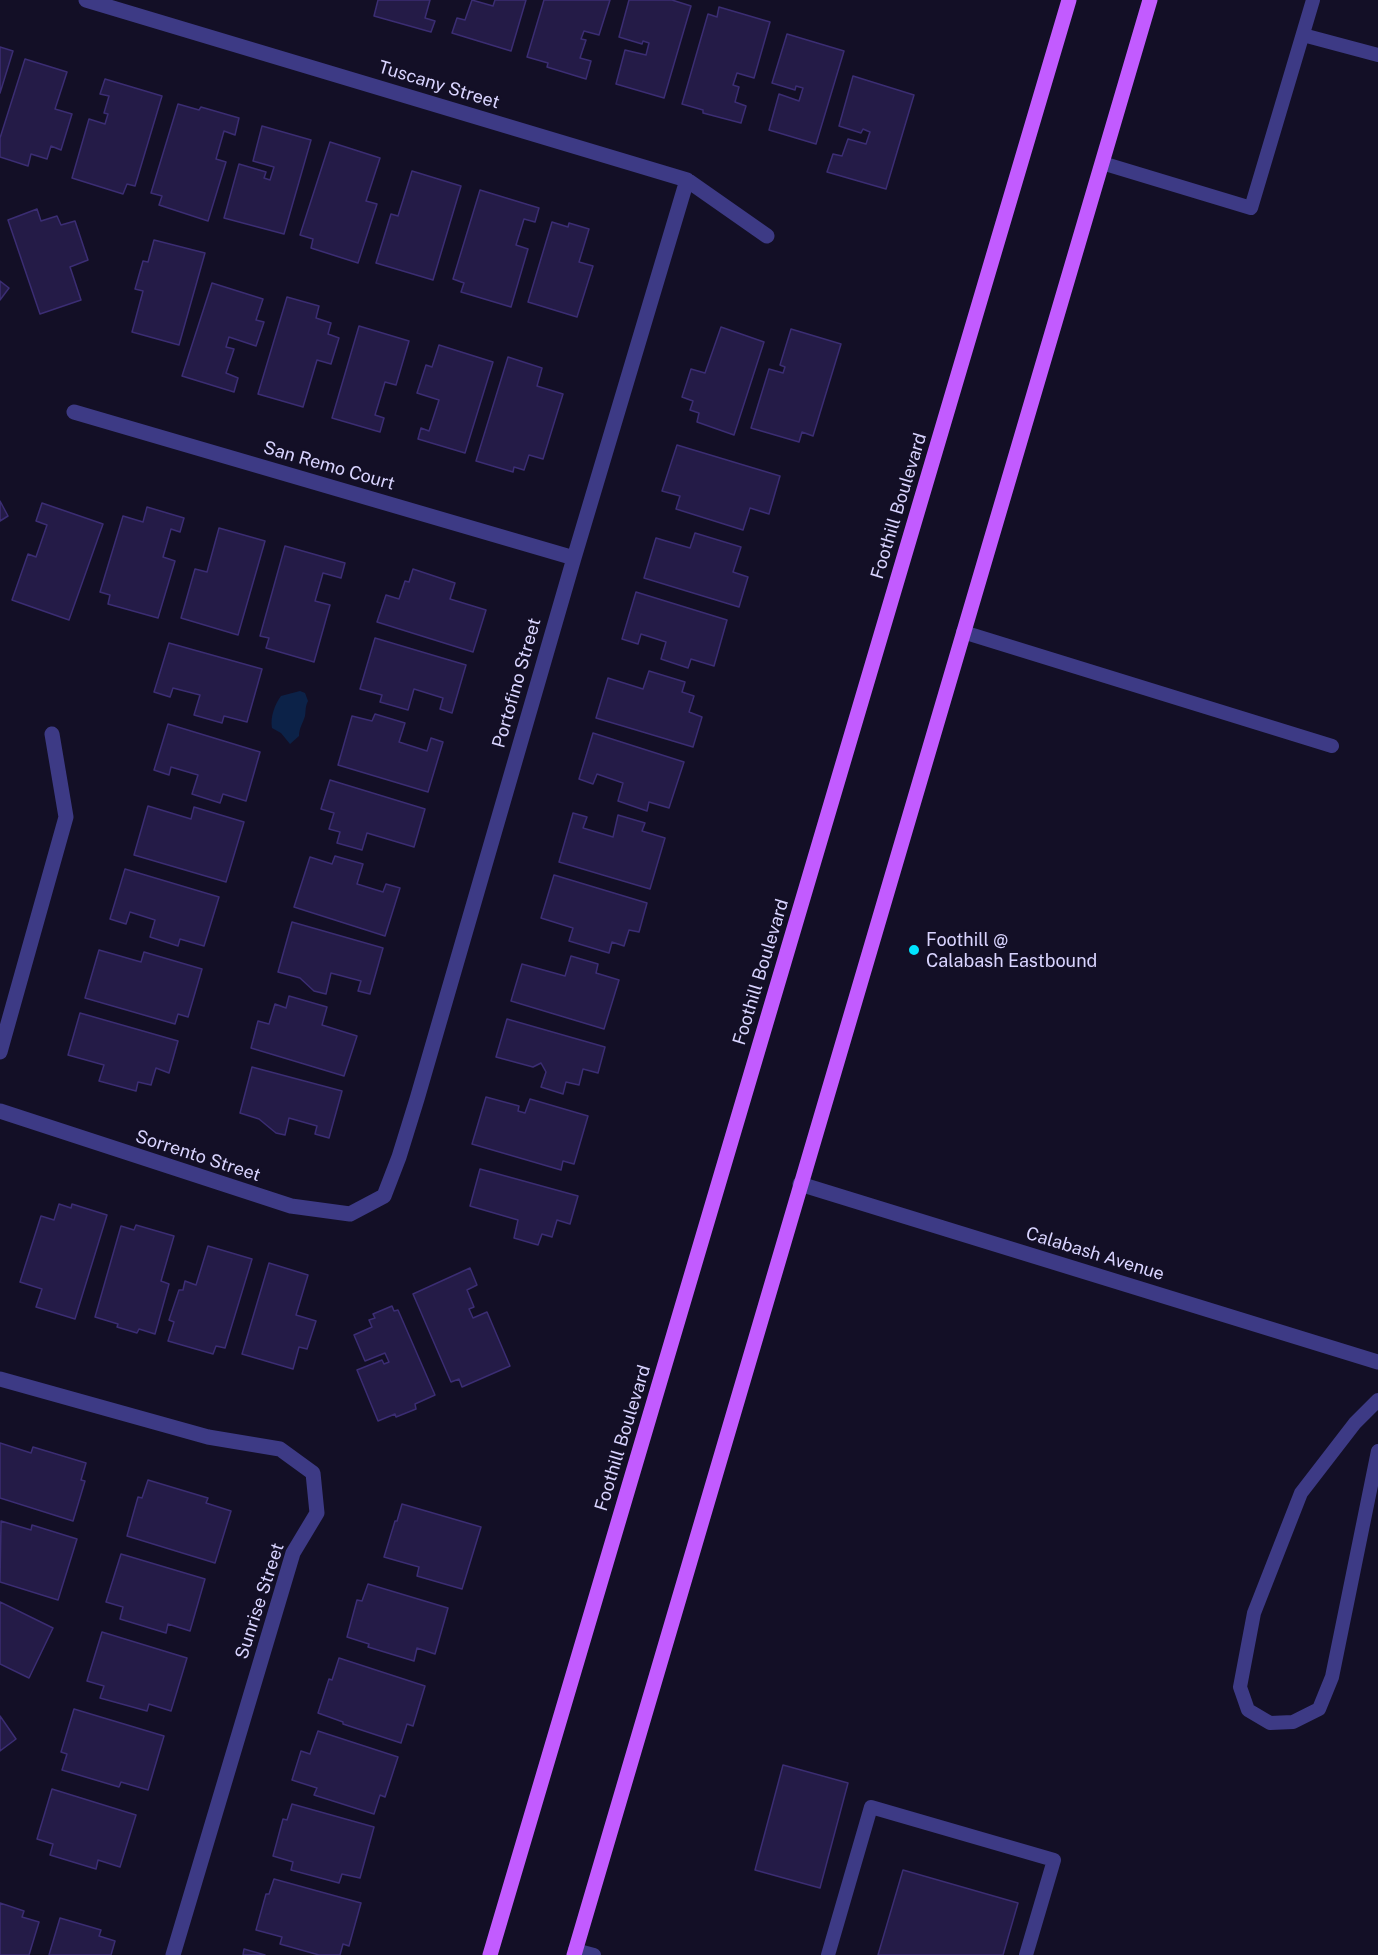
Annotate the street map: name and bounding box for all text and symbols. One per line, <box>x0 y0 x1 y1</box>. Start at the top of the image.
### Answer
street label: Tuscany Street <box>376 56 502 114</box>
street label: Foothill Boulevard <box>867 430 931 582</box>
street label: San Remo Court <box>261 437 397 495</box>
street label: Portofino Street <box>488 616 546 750</box>
street label: Foothill Boulevard <box>729 896 793 1048</box>
place label: Foothill @ Calabash Eastbound <box>926 929 1097 972</box>
marker: Foothill @ Calabash Eastbound <box>907 943 921 957</box>
street label: Sorrento Street <box>133 1126 263 1186</box>
street label: Calabash Avenue <box>1023 1223 1167 1285</box>
street label: Foothill Boulevard <box>591 1362 655 1514</box>
street label: Sunrise Street <box>231 1540 289 1662</box>

